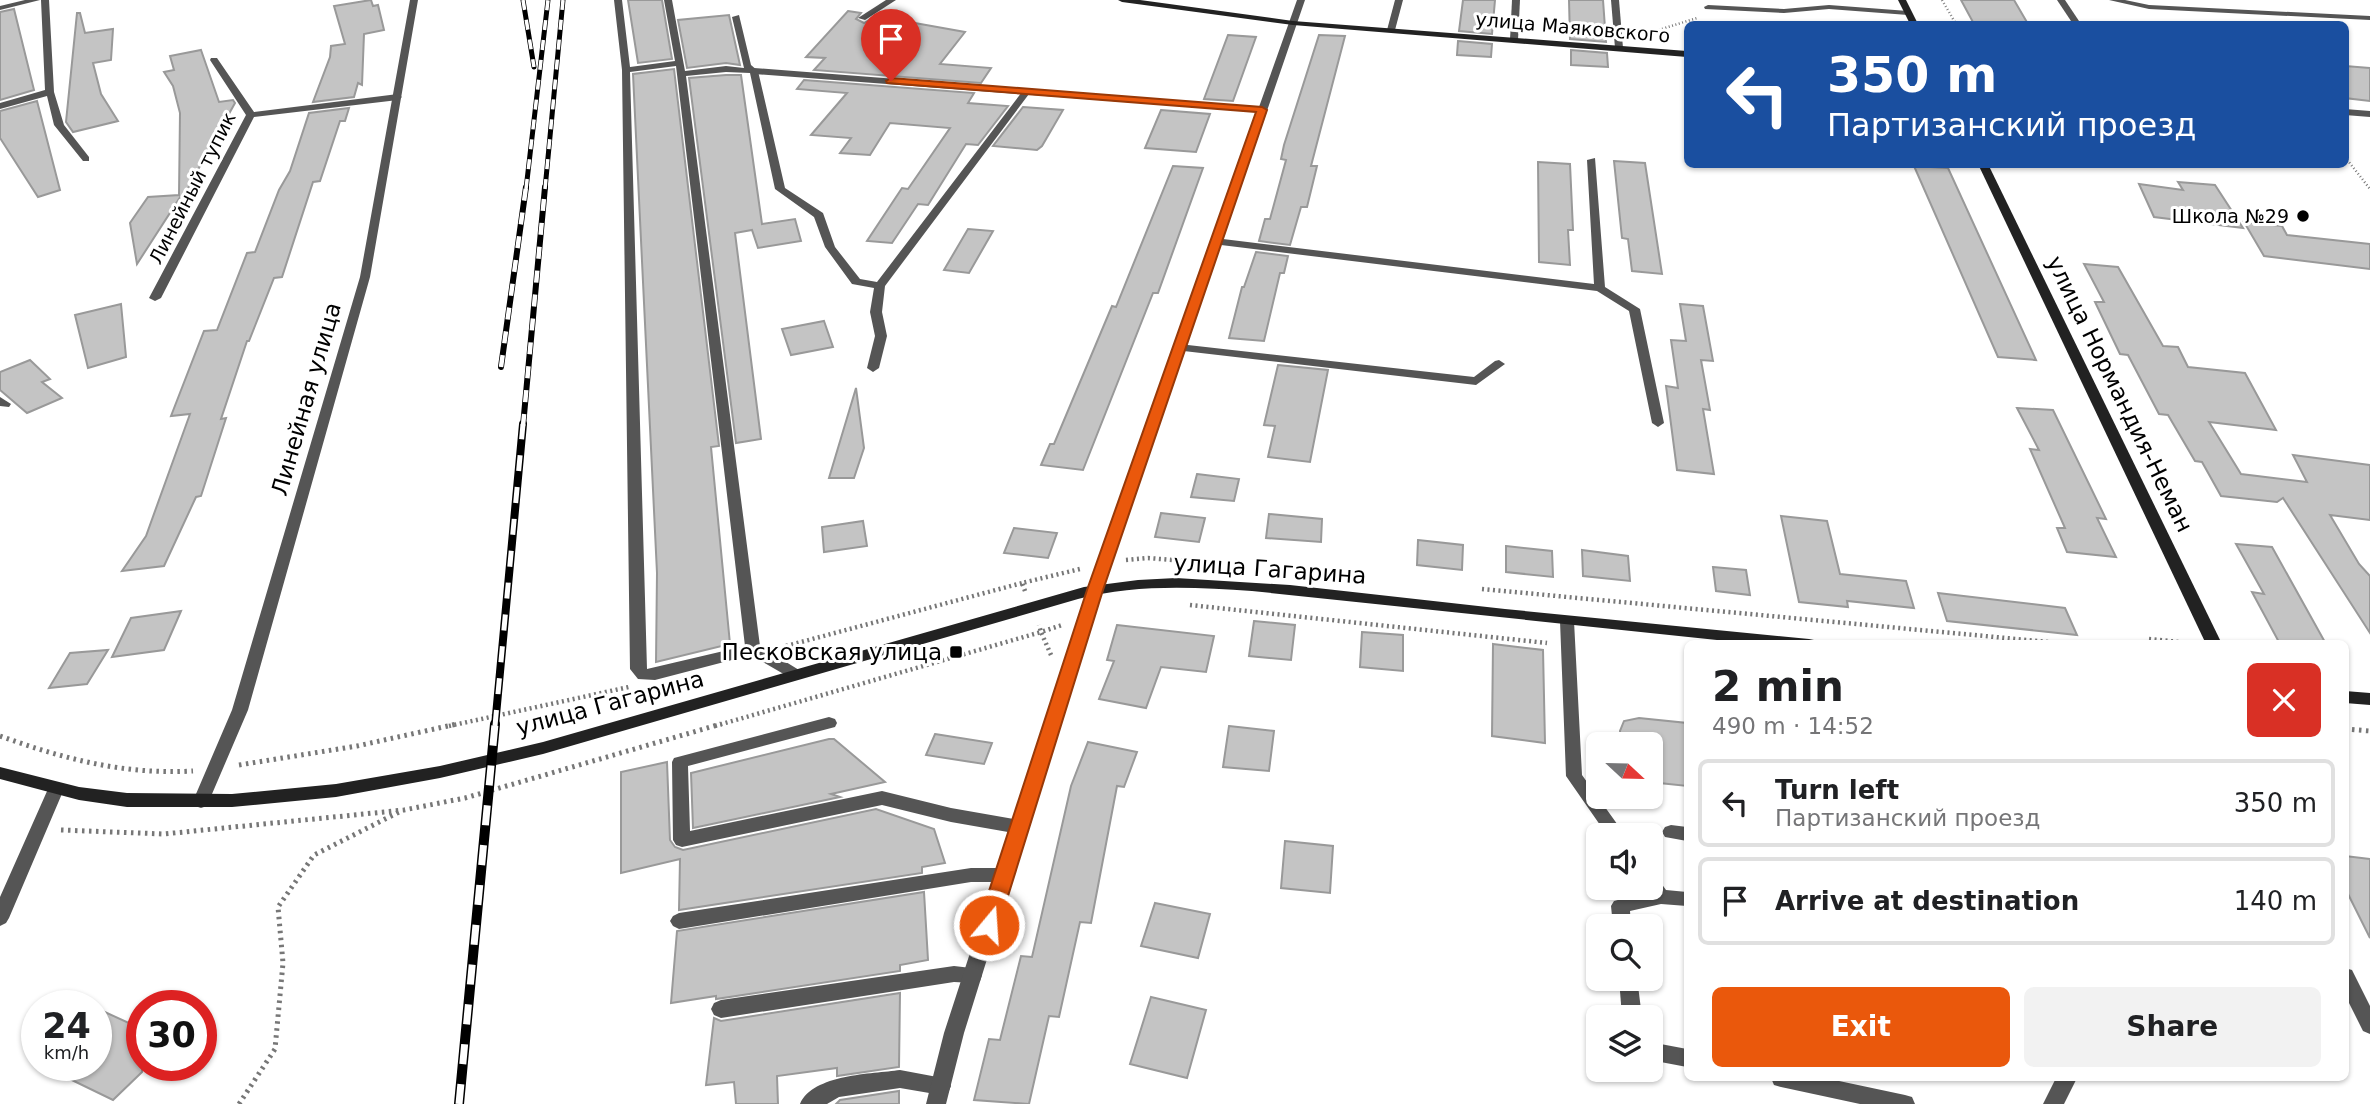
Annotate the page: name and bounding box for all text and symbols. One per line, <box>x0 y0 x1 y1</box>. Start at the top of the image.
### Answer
street label: улица Маяковского <box>1475 8 1671 46</box>
pin <box>861 9 921 81</box>
icon: arrive <box>872 20 910 58</box>
text: 350 m <box>1827 47 1997 104</box>
icon: left <box>1712 49 1803 140</box>
text: Партизанский проезд <box>1827 106 2196 144</box>
street label: Линейный тупик <box>144 108 240 268</box>
place label: Школа №29 <box>2172 205 2289 227</box>
marker: Школа №29 <box>2295 208 2311 224</box>
street label: улица Нормандия-Неман <box>2042 252 2198 536</box>
street label: Линейная улица <box>266 299 346 499</box>
street label: улица Гагарина <box>1173 549 1367 589</box>
place label: Песковская улица <box>722 639 942 665</box>
marker: Песковская улица <box>948 644 964 660</box>
text: 2 min <box>1712 662 1844 711</box>
button: close <box>2247 663 2321 737</box>
street label: улица Гагарина <box>513 665 707 741</box>
text: 490 m · 14:52 <box>1712 713 1874 739</box>
north arrow <box>1586 732 1662 808</box>
map controls <box>1586 732 1663 1082</box>
text: Turn left <box>1775 775 1899 805</box>
icon: left <box>1716 784 1754 822</box>
text: 350 m <box>2234 788 2317 818</box>
text: Партизанский проезд <box>1775 805 2040 831</box>
button: sound <box>1586 823 1663 900</box>
icon: arrive <box>1716 882 1754 920</box>
text: Arrive at destination <box>1775 886 2079 916</box>
text: 140 m <box>2234 886 2317 916</box>
position arrow <box>952 888 1026 962</box>
button: search <box>1586 914 1663 991</box>
button: Exit <box>1712 987 2010 1067</box>
button: Share <box>2024 987 2321 1067</box>
speed limit sign: 30 <box>126 990 217 1081</box>
button: layers <box>1586 1005 1663 1082</box>
text: 24 <box>42 1006 91 1046</box>
text: km/h <box>44 1042 89 1063</box>

